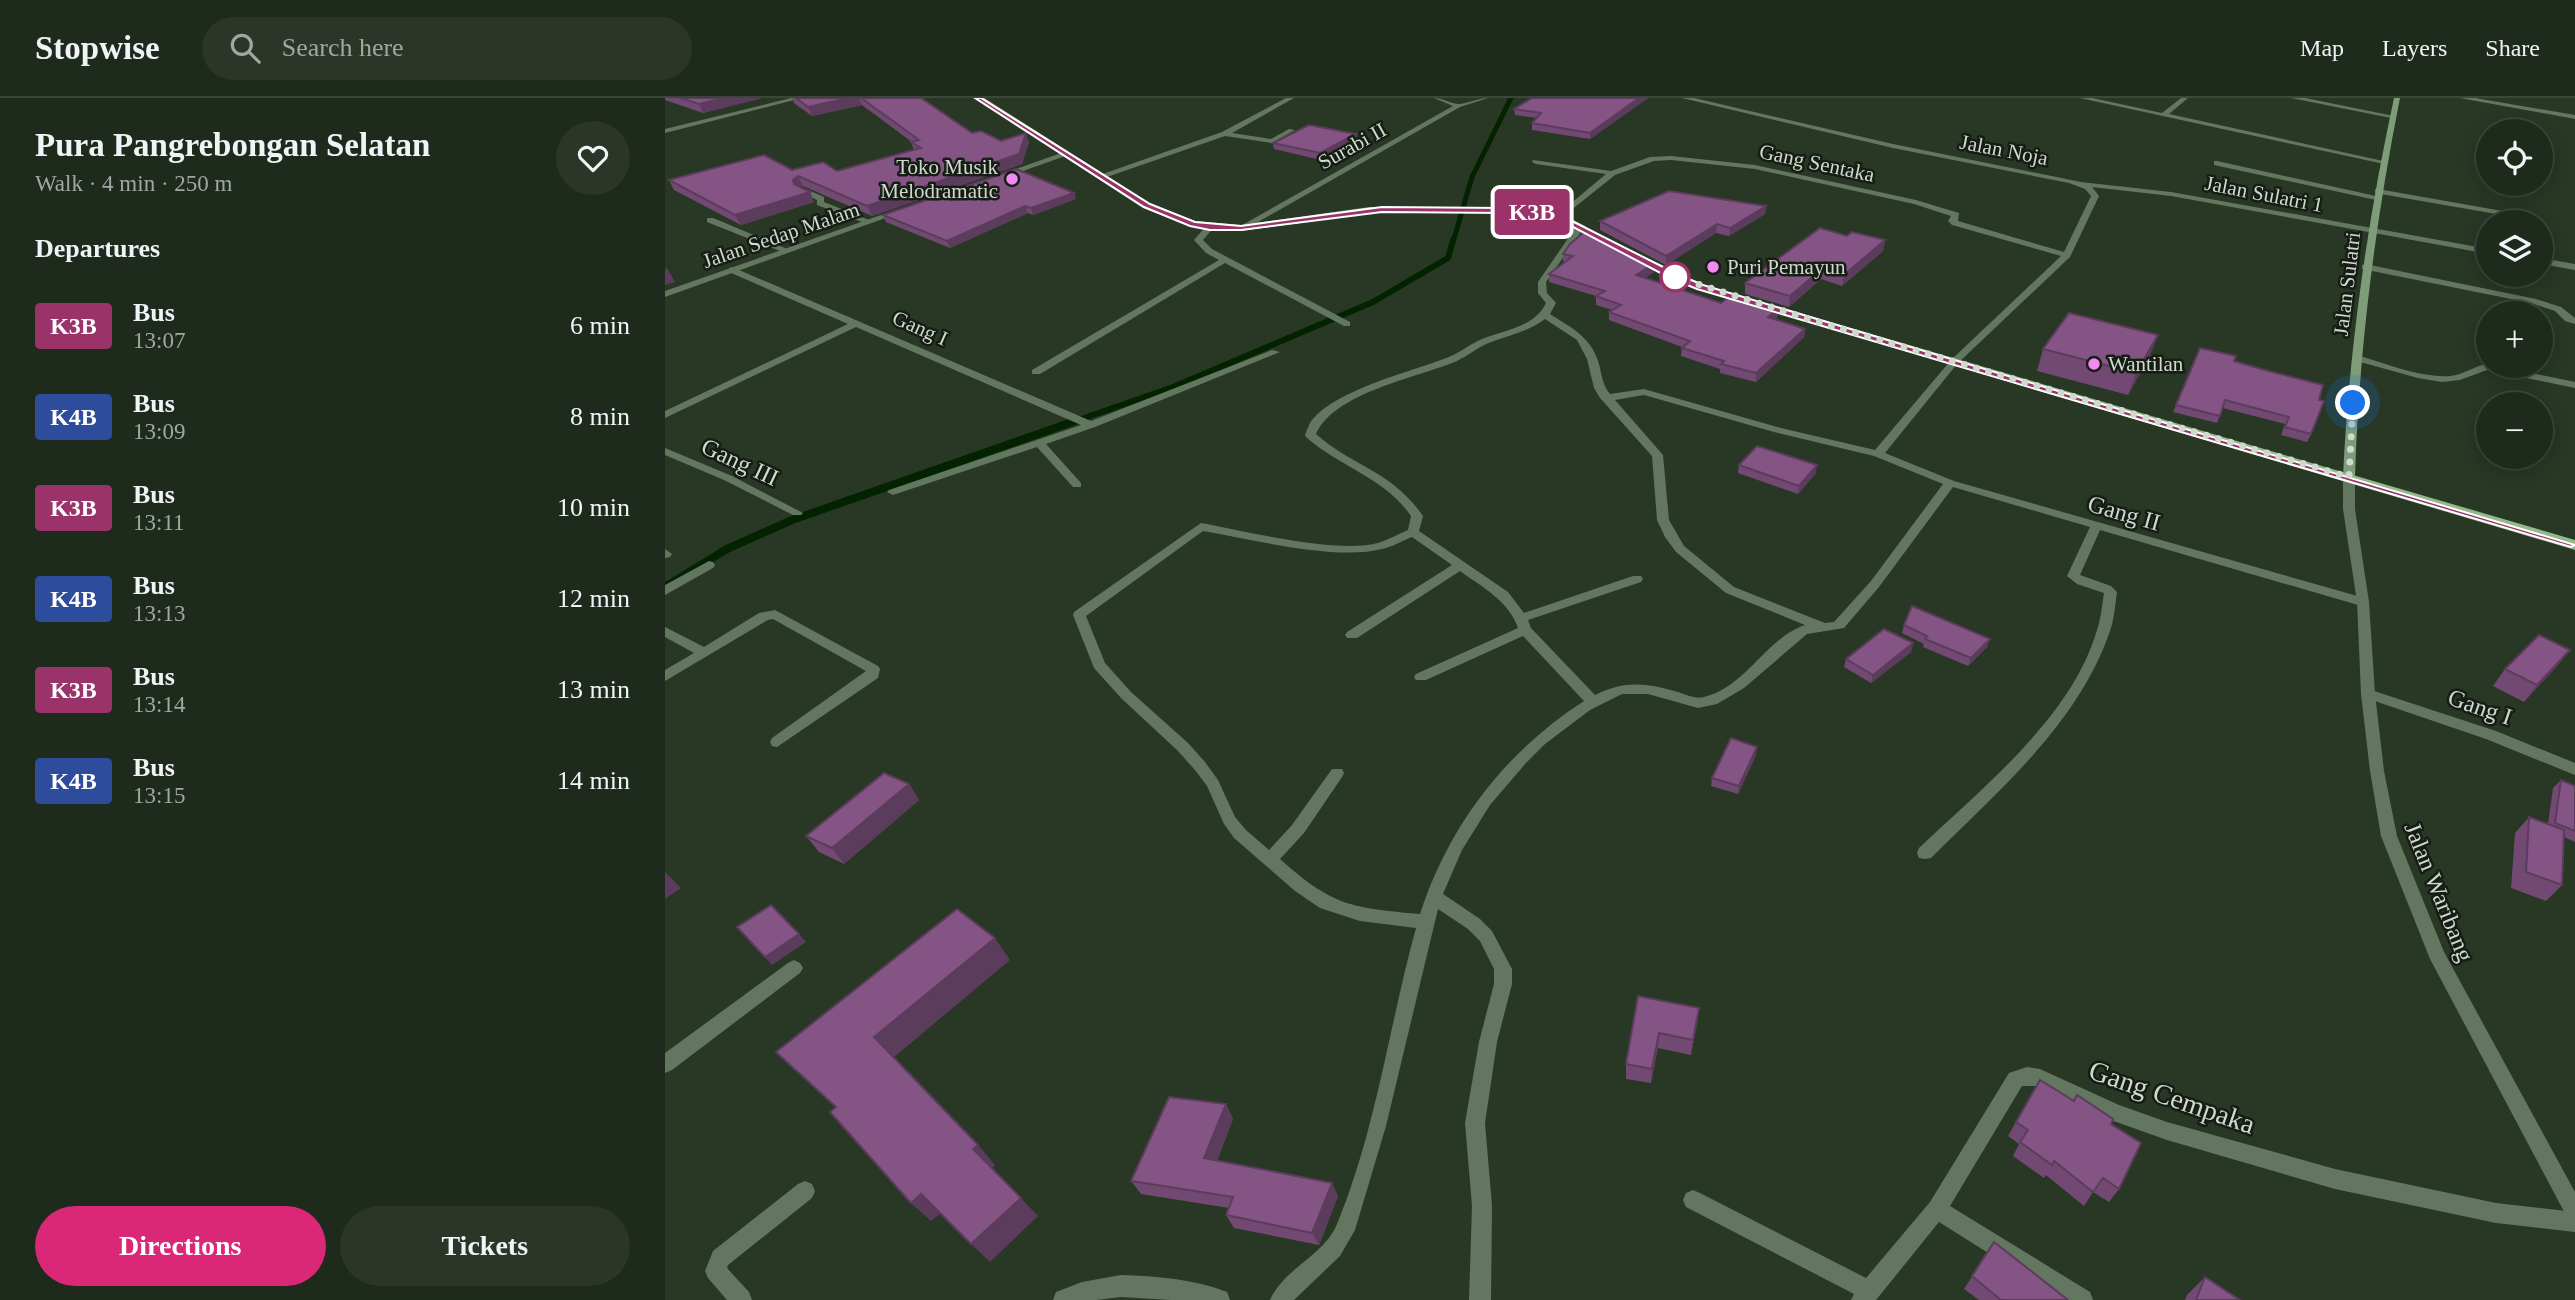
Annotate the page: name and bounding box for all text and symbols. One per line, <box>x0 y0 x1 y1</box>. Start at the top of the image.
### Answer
search box <box>202 17 692 80</box>
icon: search <box>226 29 264 67</box>
text: Stopwise <box>35 30 160 66</box>
text: Search here <box>282 33 404 62</box>
text: Map <box>2300 35 2344 61</box>
text: Layers <box>2382 35 2447 61</box>
text: Share <box>2485 35 2540 61</box>
street label: Surabi II <box>1314 118 1390 174</box>
map controls <box>2476 119 2553 469</box>
button: locate <box>2476 119 2553 196</box>
button: heart <box>556 121 630 195</box>
text: Pura Pangrebongan Selatan <box>35 127 430 163</box>
street label: Jalan Noja <box>1958 130 2051 170</box>
street label: Gang Sentaka <box>1757 139 1877 187</box>
place label: Toko Musik Melodramatic <box>880 155 998 203</box>
text: Walk · 4 min · 250 m <box>35 171 232 196</box>
marker: Toko Musik Melodramatic <box>1004 171 1020 187</box>
street label: Jalan Sulatri 1 <box>2203 171 2325 217</box>
line badge: K3B <box>1492 189 1572 235</box>
street label: Jalan Sedap Malam <box>699 197 863 273</box>
text: K3B <box>1509 199 1555 225</box>
button: layers <box>2476 210 2553 287</box>
street label: Jalan Sulatri <box>2329 231 2365 337</box>
text: Departures <box>35 234 160 263</box>
place label: Puri Pemayun <box>1727 255 1846 279</box>
marker: Puri Pemayun <box>1705 259 1721 275</box>
unlabelled marker <box>1660 262 1690 292</box>
text: Bus <box>133 298 175 327</box>
button: + <box>2476 301 2553 378</box>
street label: Gang I <box>889 305 951 351</box>
text: 6 min <box>570 311 630 340</box>
text: K3B <box>50 313 97 339</box>
text: 13:07 <box>133 328 185 353</box>
place label: Wantilan <box>2108 352 2184 376</box>
marker: Wantilan <box>2086 356 2102 372</box>
your location <box>2335 385 2370 420</box>
text: Bus <box>133 389 175 418</box>
button: − <box>2476 392 2553 469</box>
text: 8 min <box>570 402 630 431</box>
text: K4B <box>50 404 97 430</box>
text: 13:09 <box>133 419 185 444</box>
street label: Gang III <box>697 433 783 491</box>
text: Bus <box>133 480 175 509</box>
street label: Gang II <box>2085 490 2163 536</box>
text: 10 min <box>557 493 630 522</box>
text: K3B <box>50 495 97 521</box>
text: 13:11 <box>133 510 185 535</box>
text: Bus <box>133 571 175 600</box>
text: 12 min <box>557 584 630 613</box>
text: K4B <box>50 586 97 612</box>
text: 13:13 <box>133 601 185 626</box>
text: Bus <box>133 662 175 691</box>
text: 13 min <box>557 675 630 704</box>
text: K3B <box>50 677 97 703</box>
street label: Gang I <box>2445 684 2515 730</box>
text: 13:14 <box>133 692 185 717</box>
text: Bus <box>133 753 175 782</box>
text: 14 min <box>557 766 630 795</box>
text: K4B <box>50 768 97 794</box>
text: 13:15 <box>133 783 185 808</box>
street label: Jalan Waribang <box>2399 819 2479 965</box>
street label: Gang Cempaka <box>2085 1054 2260 1140</box>
button: Directions <box>35 1206 326 1286</box>
button: Tickets <box>340 1206 630 1286</box>

